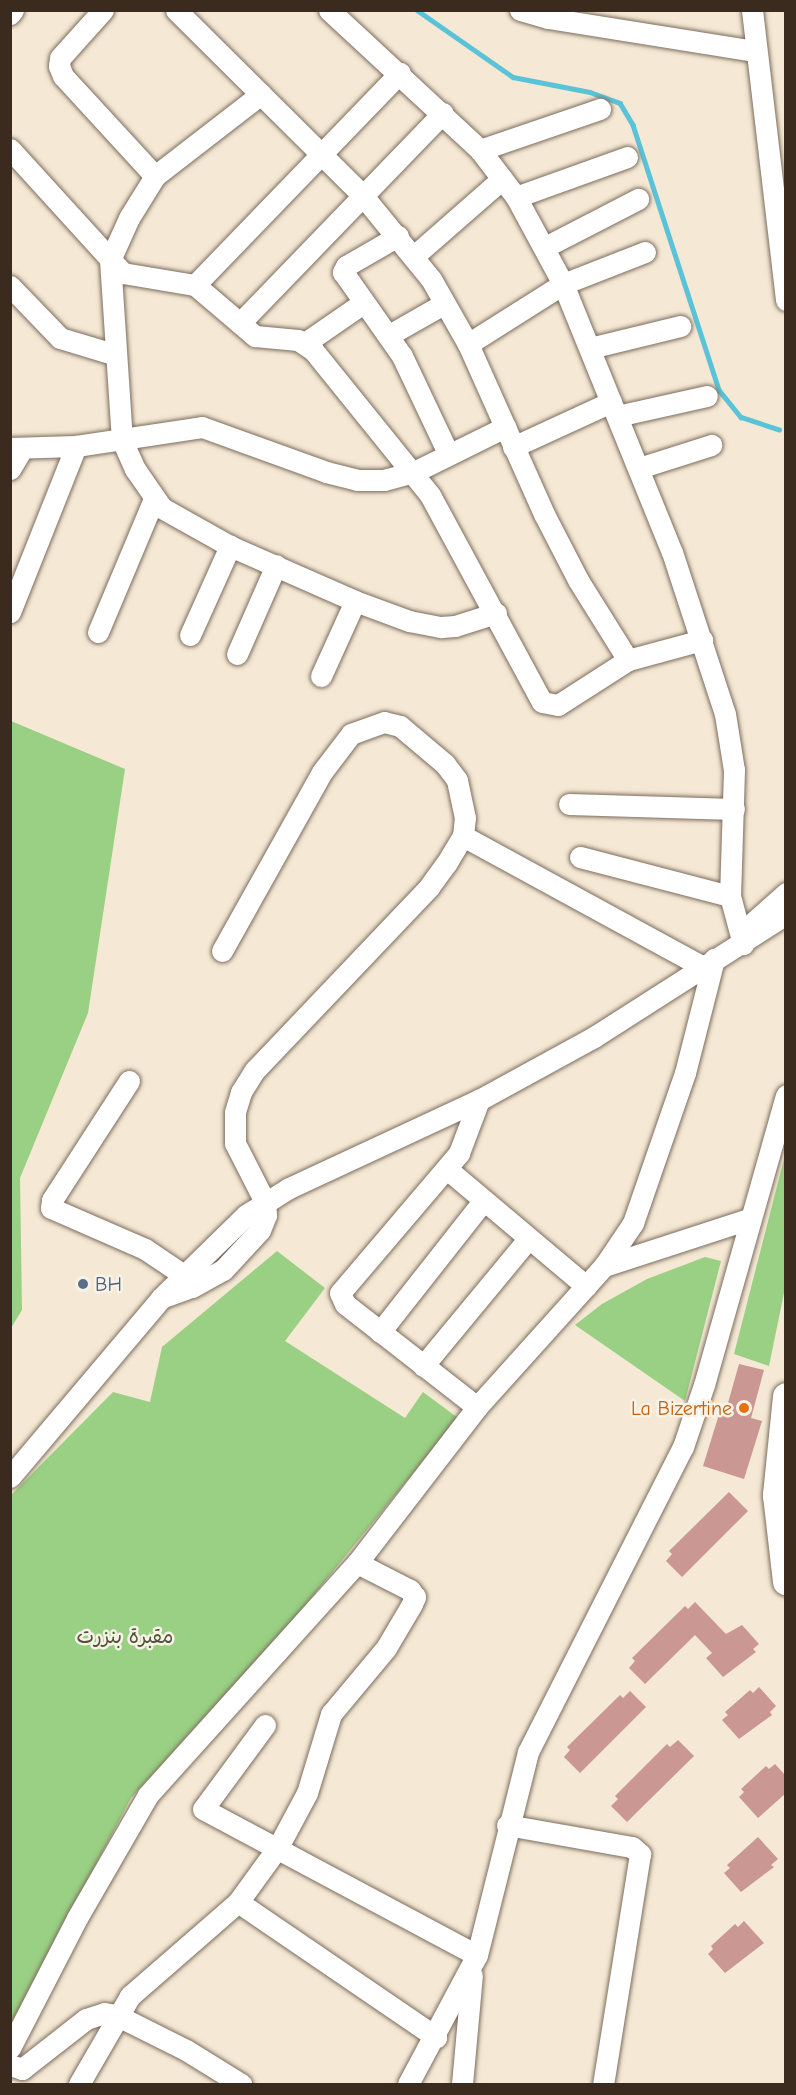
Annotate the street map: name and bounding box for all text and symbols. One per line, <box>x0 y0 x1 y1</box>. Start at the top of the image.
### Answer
place label: BH <box>95 1272 122 1296</box>
marker: BH <box>76 1277 90 1291</box>
place label: La Bizertine <box>631 1396 732 1420</box>
marker: La Bizertine <box>737 1401 751 1415</box>
park label: مقبرة بنزرت <box>77 1624 173 1648</box>

